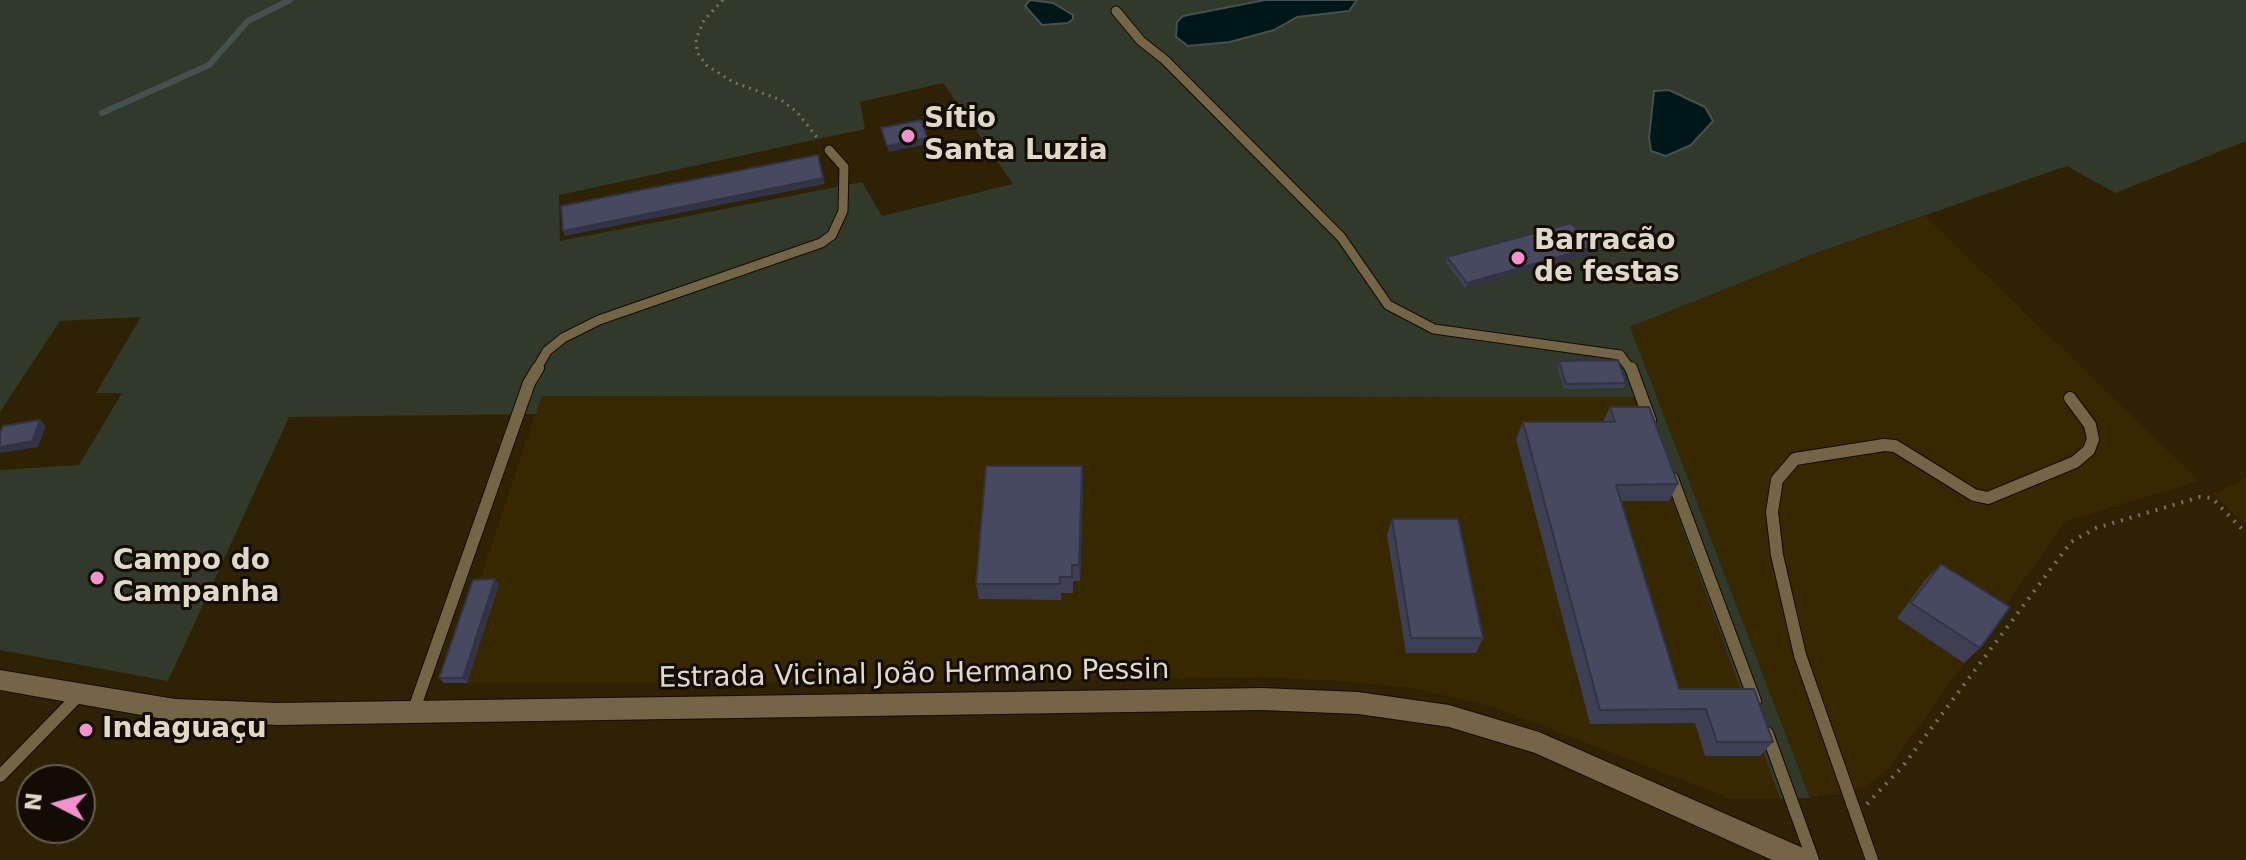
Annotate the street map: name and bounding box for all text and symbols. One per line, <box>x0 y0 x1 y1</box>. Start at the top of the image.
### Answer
place label: Sítio Santa Luzia <box>924 103 1108 169</box>
marker: Sítio Santa Luzia <box>899 127 917 145</box>
place label: Barracão de festas <box>1534 225 1680 291</box>
marker: Barracão de festas <box>1509 249 1527 267</box>
place label: Campo do Campanha <box>113 545 279 611</box>
marker: Campo do Campanha <box>88 569 106 587</box>
street label: Estrada Vicinal João Hermano Pessin <box>658 654 1170 696</box>
place label: Indaguaçu <box>102 713 267 747</box>
marker: Indaguaçu <box>77 721 95 739</box>
north arrow <box>16 764 96 844</box>
text: N <box>20 791 47 812</box>

